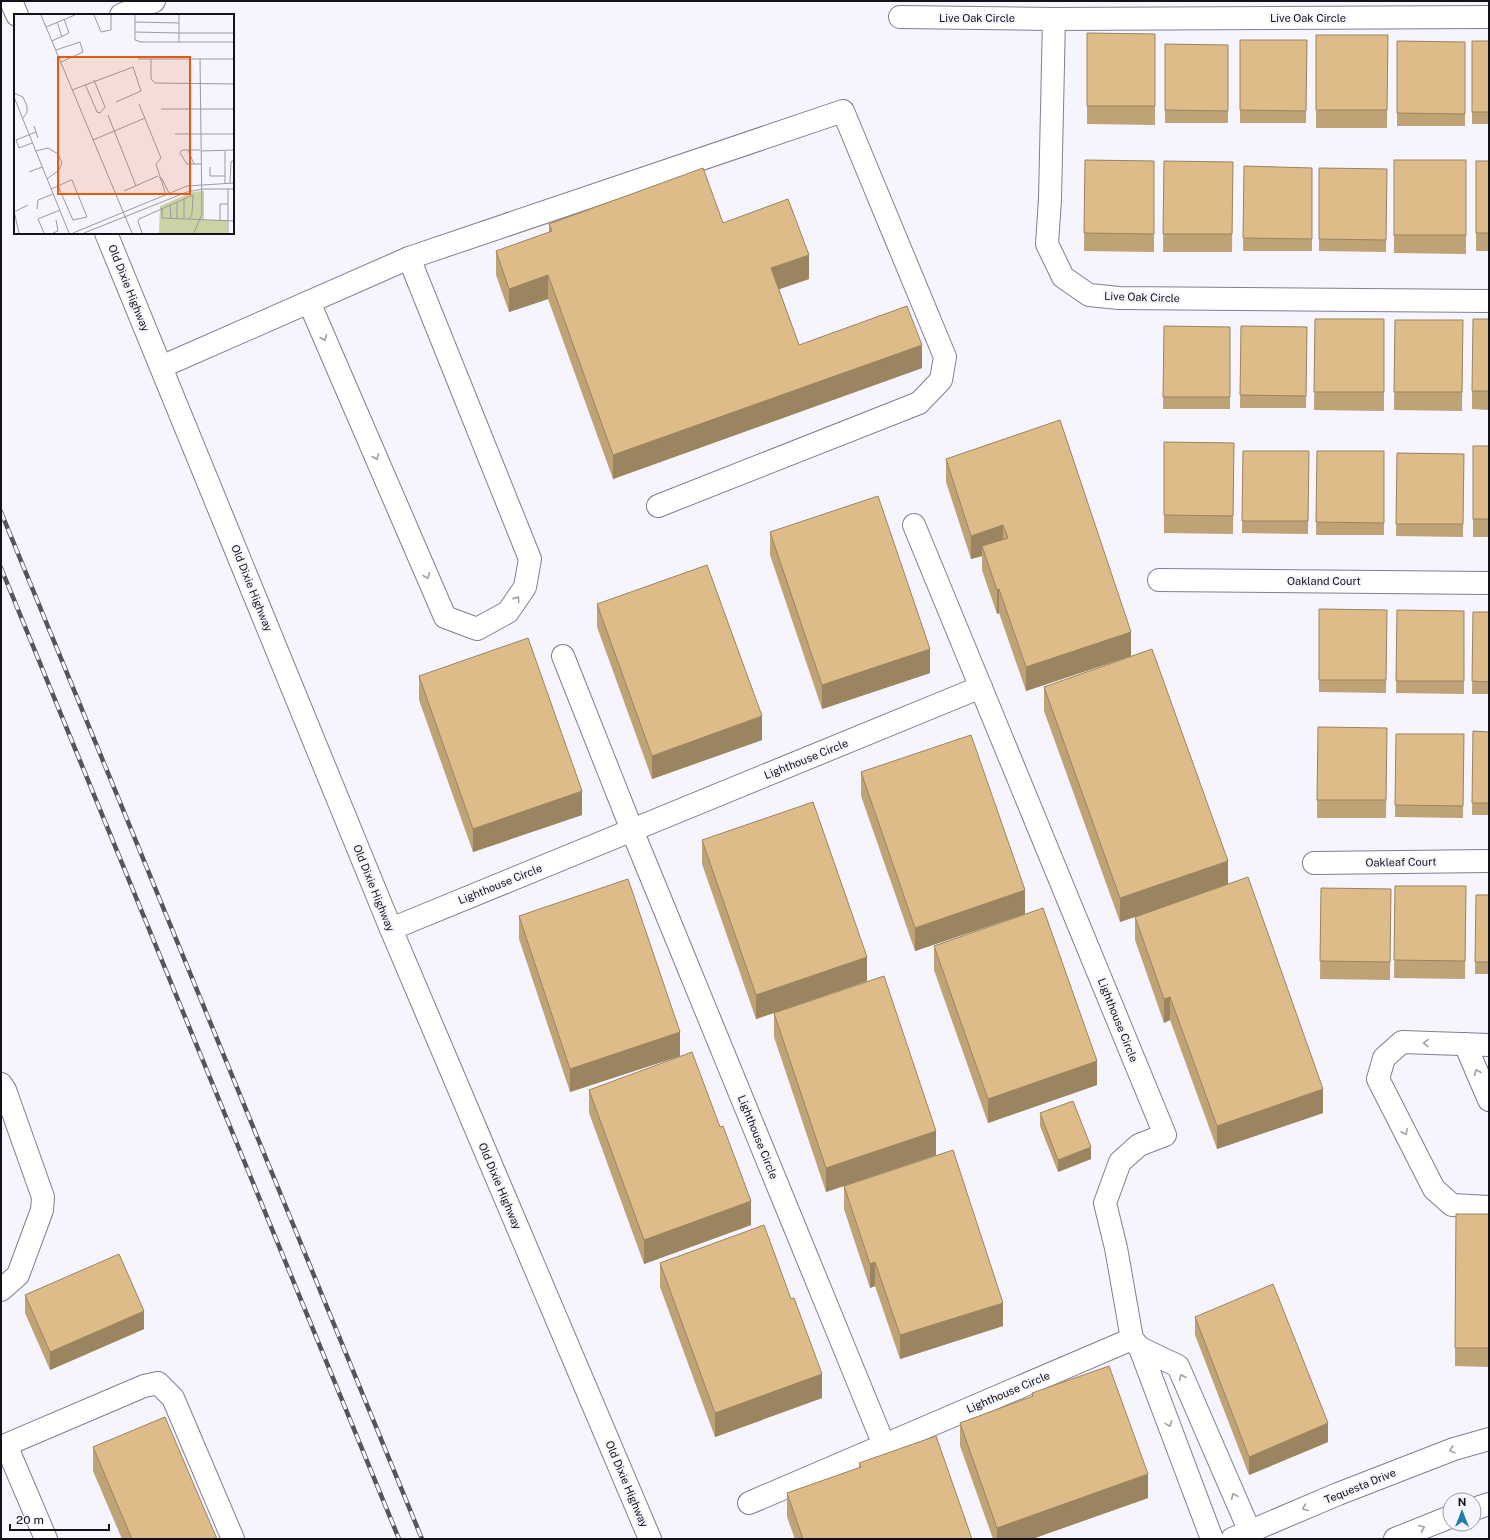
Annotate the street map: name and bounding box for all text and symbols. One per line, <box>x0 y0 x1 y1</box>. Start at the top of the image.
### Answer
street label: Live Oak Circle <box>939 12 1015 24</box>
street label: Live Oak Circle <box>1270 12 1346 24</box>
inset map <box>14 14 234 234</box>
street label: Old Dixie Highway <box>106 243 152 333</box>
street label: Live Oak Circle <box>1104 290 1180 304</box>
one-way arrow <box>319 333 327 341</box>
one-way arrow <box>371 453 379 460</box>
street label: Old Dixie Highway <box>229 543 275 633</box>
one-way arrow <box>422 572 430 580</box>
street label: Oakland Court <box>1287 575 1361 587</box>
one-way arrow <box>512 596 520 603</box>
street label: Lighthouse Circle <box>762 737 850 781</box>
street label: Old Dixie Highway <box>351 843 397 933</box>
street label: Oakleaf Court <box>1365 855 1437 869</box>
street label: Lighthouse Circle <box>456 862 544 906</box>
street label: Lighthouse Circle <box>1096 976 1140 1064</box>
one-way arrow <box>1423 1038 1429 1047</box>
one-way arrow <box>1474 1068 1482 1076</box>
street label: Lighthouse Circle <box>736 1093 780 1181</box>
one-way arrow <box>1400 1128 1408 1135</box>
street label: Old Dixie Highway <box>476 1141 524 1231</box>
street label: Lighthouse Circle <box>965 1369 1051 1415</box>
one-way arrow <box>1179 1373 1187 1380</box>
one-way arrow <box>1164 1420 1172 1427</box>
street label: Old Dixie Highway <box>603 1439 651 1529</box>
one-way arrow <box>1448 1446 1455 1454</box>
street label: Tequesta Drive <box>1323 1466 1397 1506</box>
one-way arrow <box>1231 1492 1239 1500</box>
north arrow <box>1442 1492 1482 1532</box>
text: N <box>1458 1496 1466 1508</box>
one-way arrow <box>1301 1504 1308 1512</box>
scale bar <box>10 1506 109 1532</box>
text: 20 m <box>16 1513 44 1527</box>
one-way arrow <box>1419 1524 1426 1532</box>

